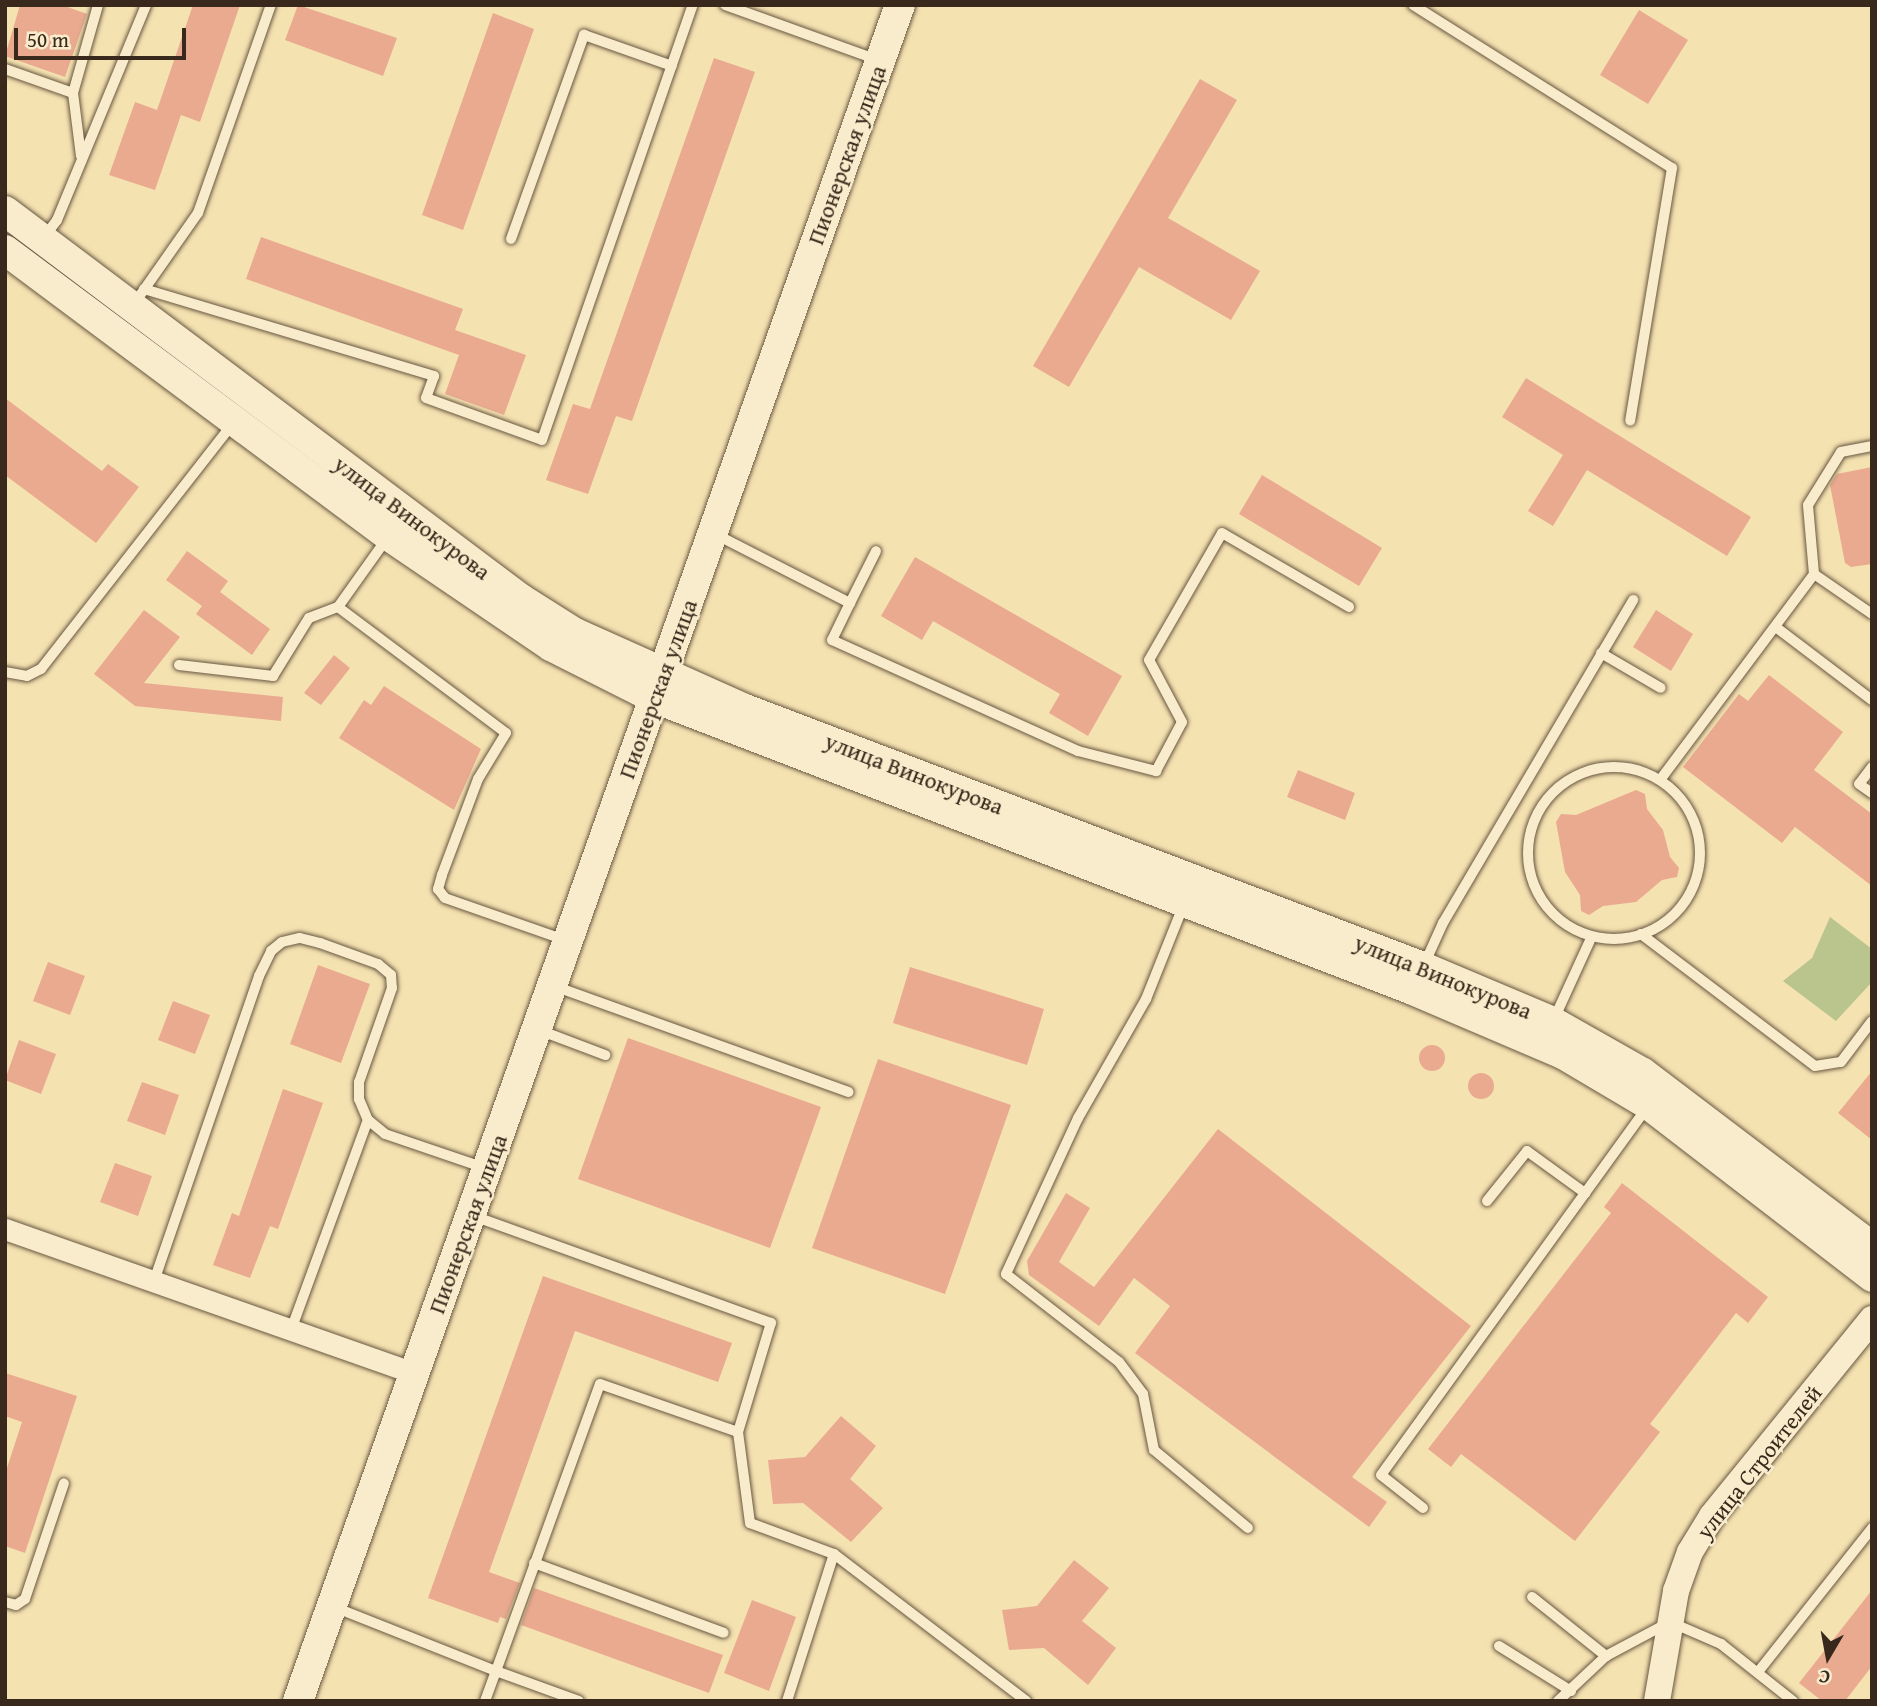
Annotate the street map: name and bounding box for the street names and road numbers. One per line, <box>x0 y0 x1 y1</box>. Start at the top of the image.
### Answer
street label: Пионерская улица <box>802 62 892 248</box>
street label: улица Винокурова <box>328 450 496 586</box>
street label: Пионерская улица <box>613 596 703 782</box>
street label: улица Винокурова <box>821 727 1007 821</box>
street label: улица Винокурова <box>1350 929 1536 1025</box>
street label: Пионерская улица <box>423 1131 513 1317</box>
street label: улица Строителей <box>1690 1380 1828 1544</box>

